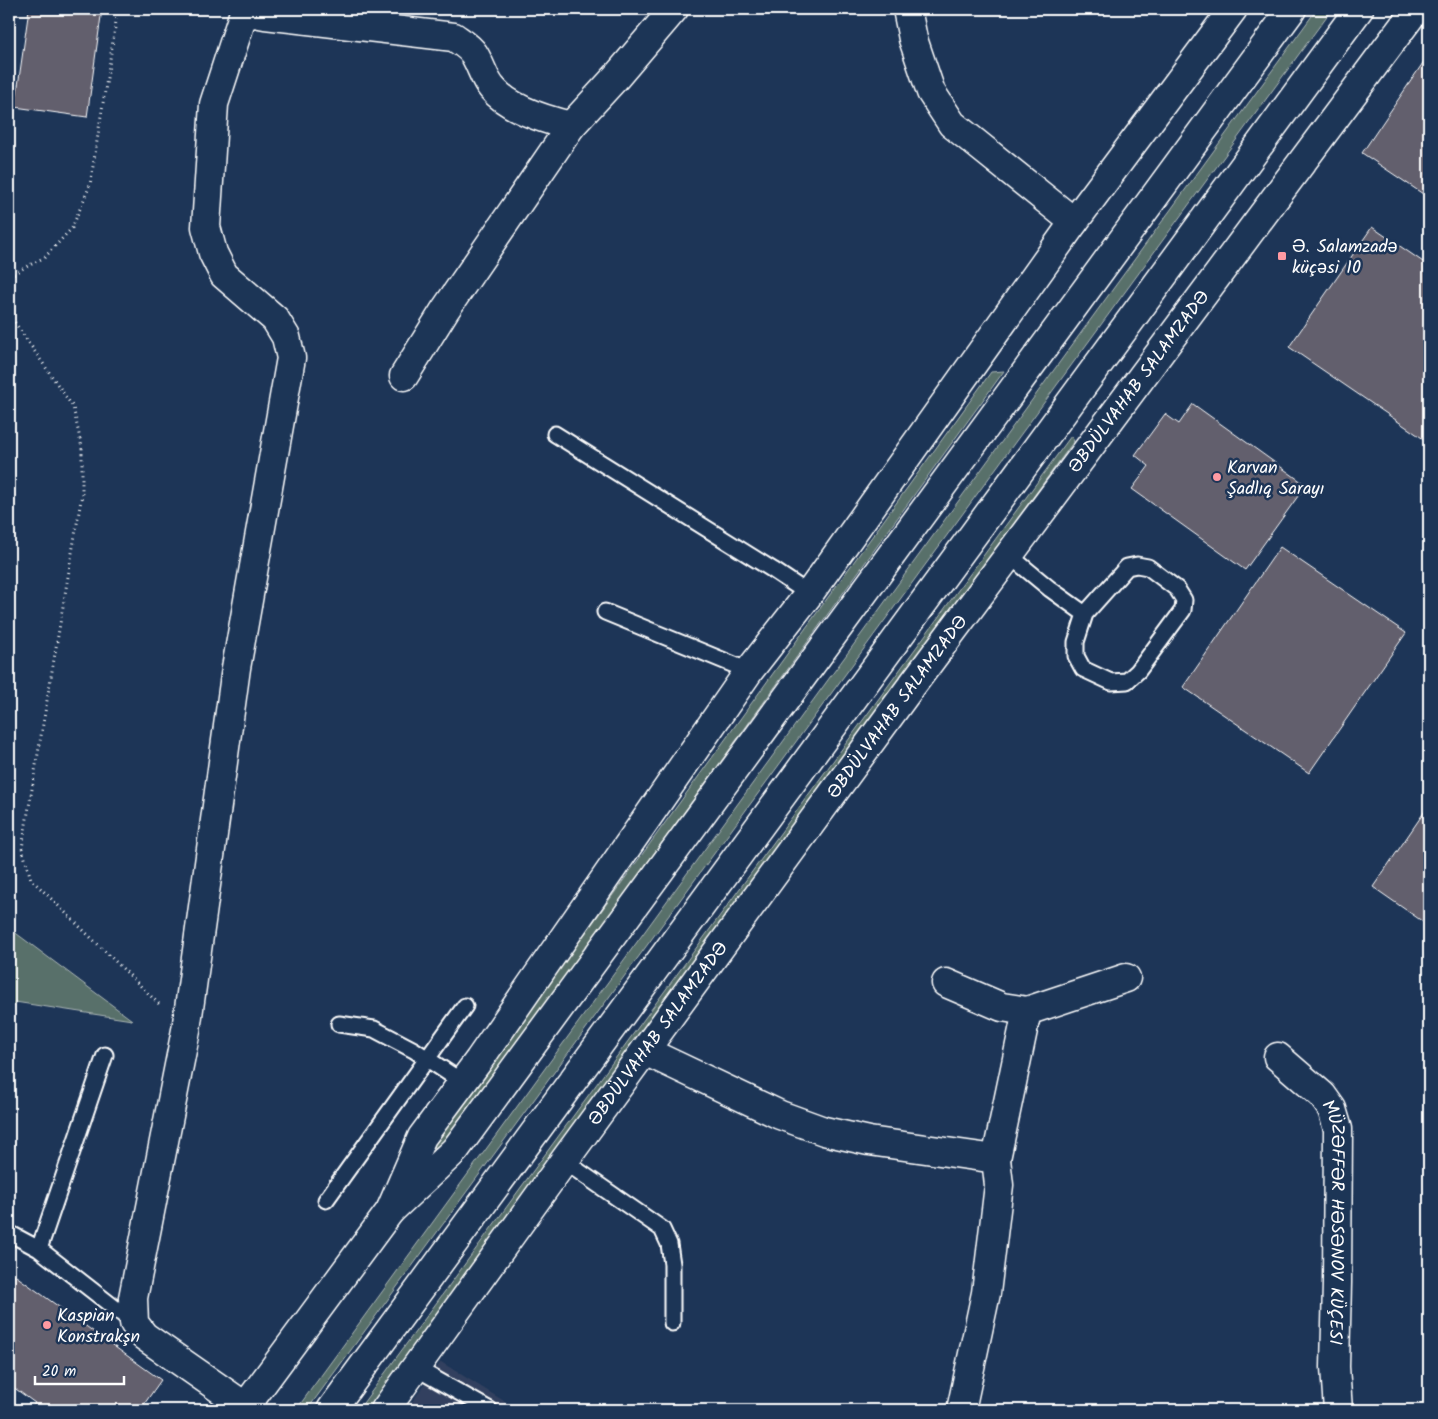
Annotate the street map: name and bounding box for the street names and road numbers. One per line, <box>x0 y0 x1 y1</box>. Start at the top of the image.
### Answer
street label: ƏBDÜLVAHAB SALAMZADƏ <box>1062 285 1218 480</box>
street label: ƏBDÜLVAHAB SALAMZADƏ <box>820 609 976 805</box>
street label: ƏBDÜLVAHAB SALAMZADƏ <box>581 936 736 1132</box>
street label: MÜZƏFFƏR HƏSƏNOV KÜÇESI <box>1313 1094 1351 1345</box>

